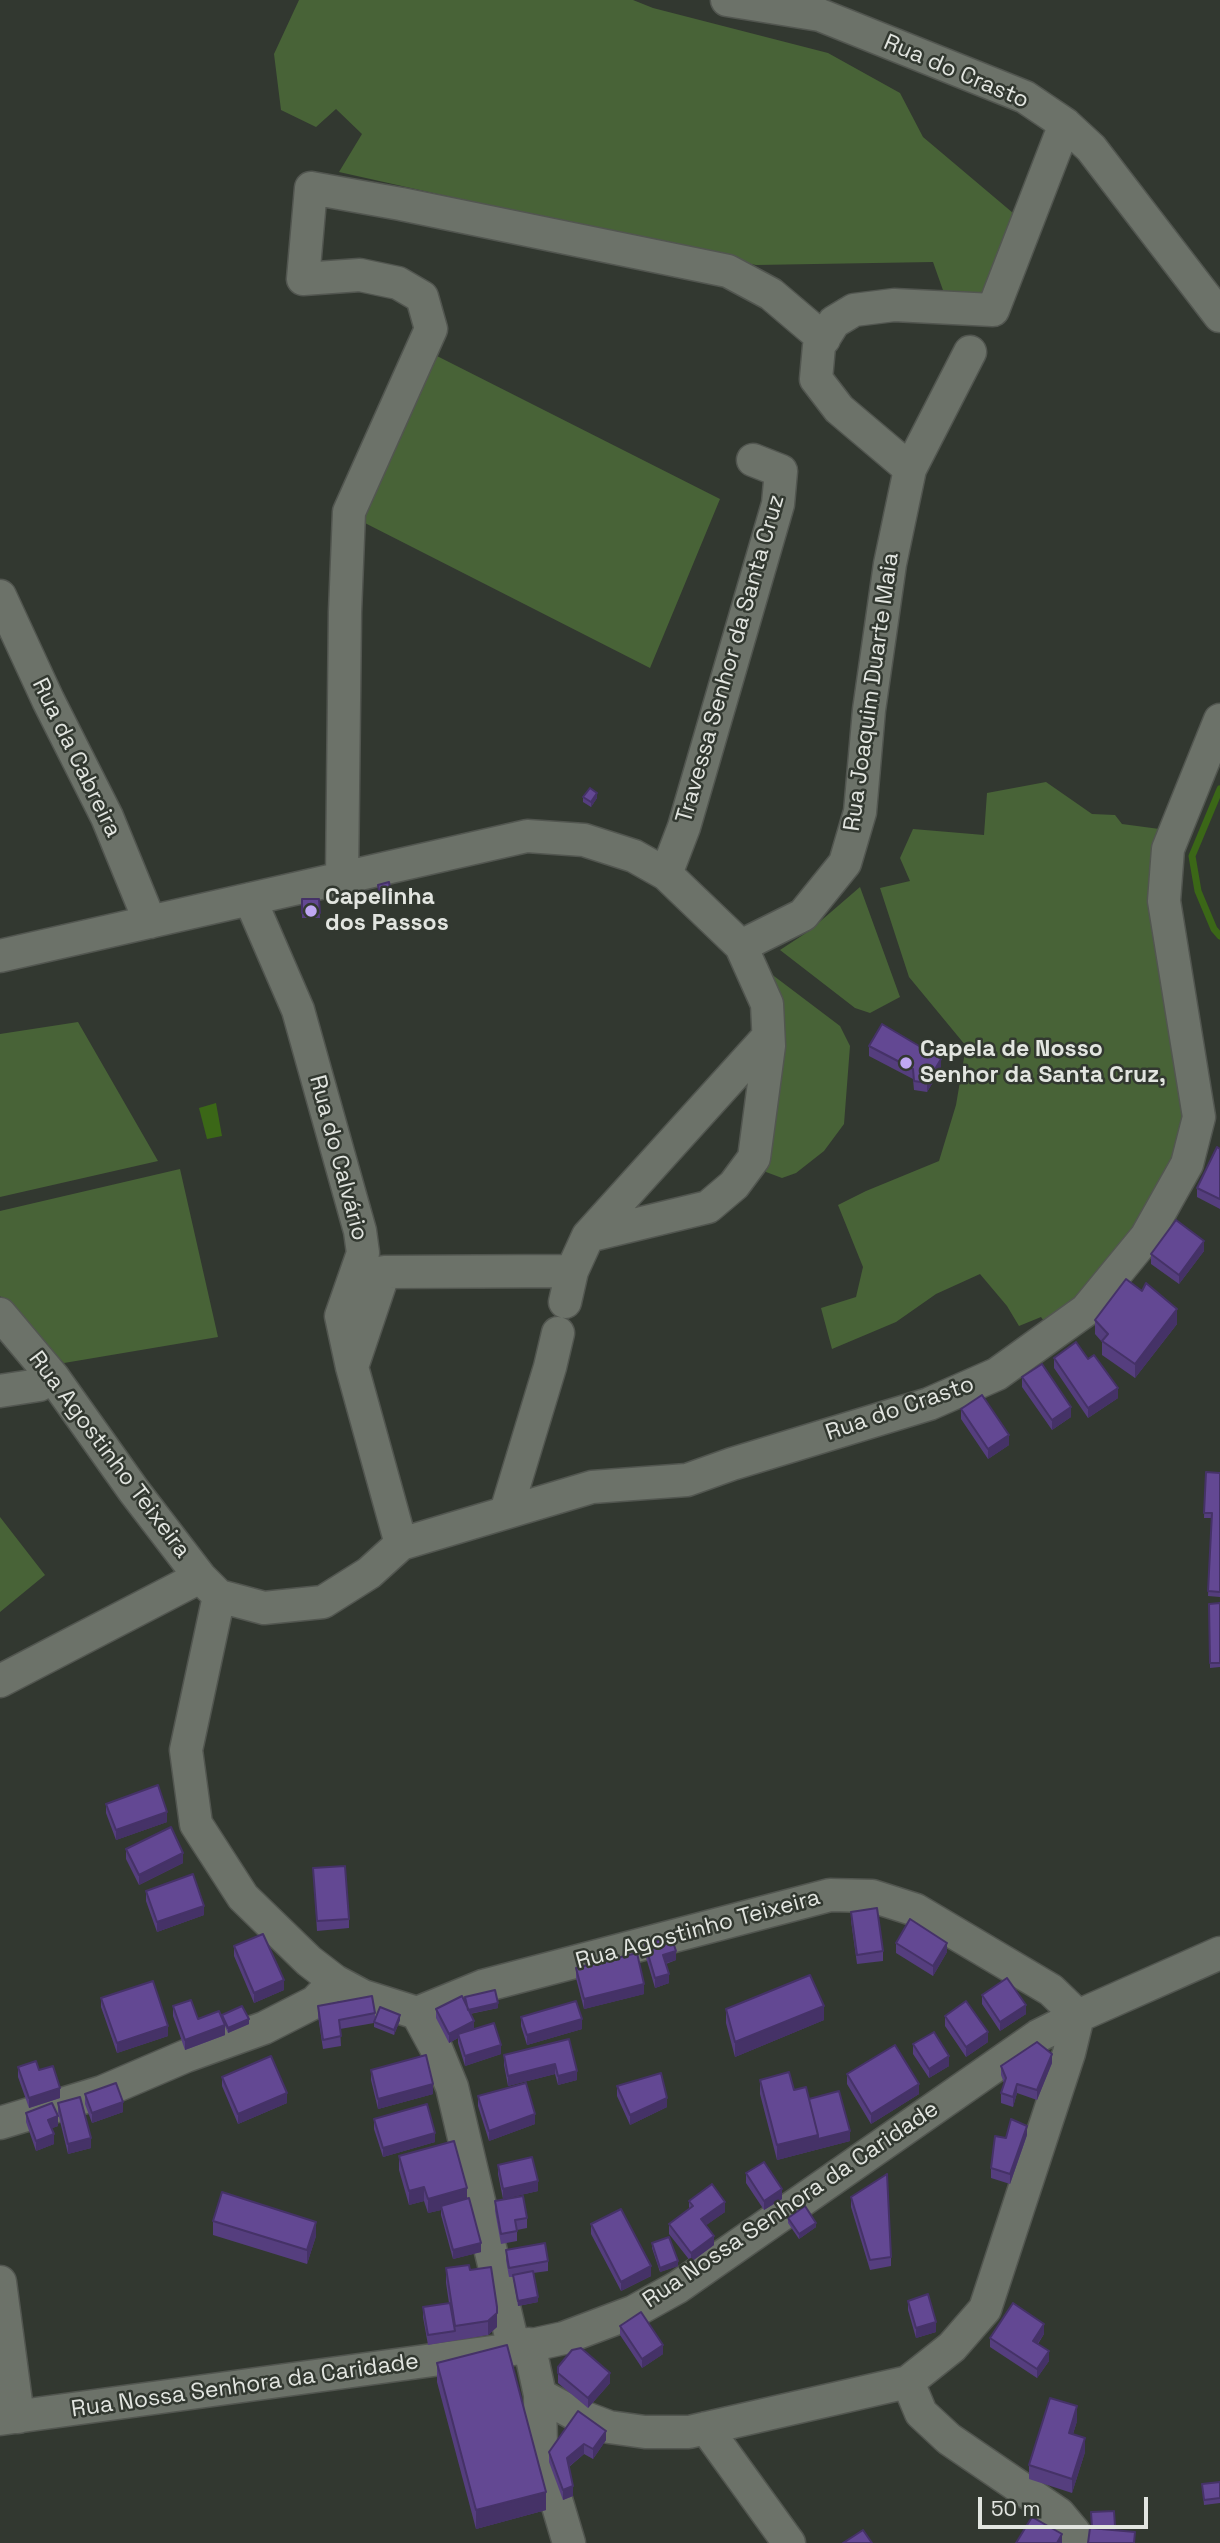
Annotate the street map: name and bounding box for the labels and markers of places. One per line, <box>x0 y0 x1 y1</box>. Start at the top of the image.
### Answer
place label: Capelinha dos Passos <box>325 884 449 938</box>
marker: Capelinha dos Passos <box>303 903 319 919</box>
place label: Capela de Nosso Senhor da Santa Cruz, <box>920 1036 1166 1090</box>
marker: Capela de Nosso Senhor da Santa Cruz, <box>898 1055 914 1071</box>

